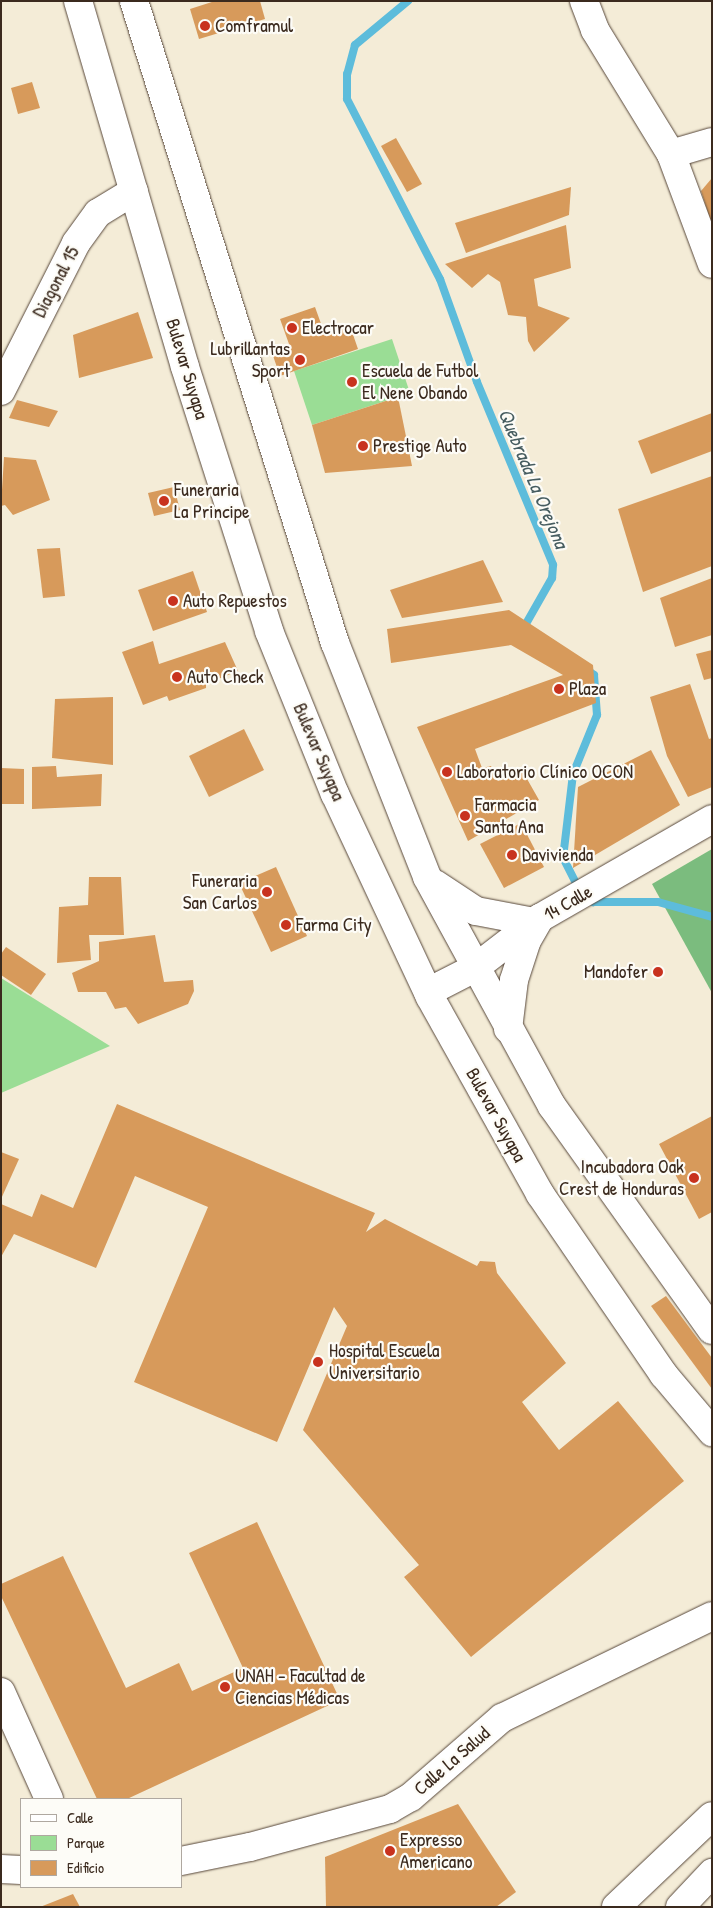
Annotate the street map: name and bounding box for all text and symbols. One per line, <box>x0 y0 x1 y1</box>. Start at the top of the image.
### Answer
place label: Comframul <box>215 15 293 37</box>
marker: Comframul <box>199 20 211 32</box>
street label: Diagonal 15 <box>28 243 84 321</box>
street label: Bulevar Suyapa <box>161 316 213 422</box>
place label: Electrocar <box>302 317 374 339</box>
marker: Electrocar <box>286 322 298 334</box>
place label: Lubrillantas Sport <box>210 338 290 382</box>
marker: Lubrillantas Sport <box>294 354 306 366</box>
place label: Escuela de Futbol El Nene Obando <box>362 360 478 404</box>
marker: Escuela de Futbol El Nene Obando <box>346 376 358 388</box>
water label: Quebrada La Orejona <box>494 405 574 551</box>
place label: Prestige Auto <box>373 435 467 457</box>
marker: Prestige Auto <box>357 440 369 452</box>
place label: Funeraria La Principe <box>174 479 250 523</box>
marker: Funeraria La Principe <box>158 495 170 507</box>
place label: Auto Repuestos <box>183 590 287 612</box>
marker: Auto Repuestos <box>167 595 179 607</box>
place label: Auto Check <box>187 666 264 688</box>
marker: Auto Check <box>171 671 183 683</box>
place label: Plaza <box>569 678 606 700</box>
marker: Plaza <box>553 683 565 695</box>
street label: Bulevar Suyapa <box>288 700 350 804</box>
place label: Laboratorio Clínico OCON <box>457 761 633 783</box>
marker: Laboratorio Clínico OCON <box>441 766 453 778</box>
place label: Farmacia Santa Ana <box>475 794 543 838</box>
marker: Farmacia Santa Ana <box>459 810 471 822</box>
place label: Davivienda <box>522 844 593 866</box>
marker: Davivienda <box>506 849 518 861</box>
place label: Funeraria San Carlos <box>183 870 257 914</box>
street label: 14 Calle <box>540 880 596 926</box>
marker: Funeraria San Carlos <box>261 886 273 898</box>
place label: Farma City <box>296 914 372 936</box>
marker: Farma City <box>280 919 292 931</box>
place label: Mandofer <box>584 961 648 983</box>
marker: Mandofer <box>652 966 664 978</box>
street label: Bulevar Suyapa <box>461 1064 531 1166</box>
place label: Incubadora Oak Crest de Honduras <box>559 1156 684 1200</box>
marker: Incubadora Oak Crest de Honduras <box>688 1172 700 1184</box>
place label: Hospital Escuela Universitario <box>329 1340 439 1384</box>
marker: Hospital Escuela Universitario <box>311 1355 325 1369</box>
place label: UNAH - Facultad de Ciencias Médicas <box>235 1665 365 1709</box>
marker: UNAH - Facultad de Ciencias Médicas <box>219 1681 231 1693</box>
street label: Calle La Salud <box>409 1722 495 1800</box>
legend <box>20 1798 182 1888</box>
text: Calle <box>67 1807 94 1828</box>
place label: Expresso Americano <box>400 1829 472 1873</box>
text: Parque <box>67 1832 105 1853</box>
marker: Expresso Americano <box>384 1845 396 1857</box>
text: Edificio <box>67 1857 104 1878</box>

